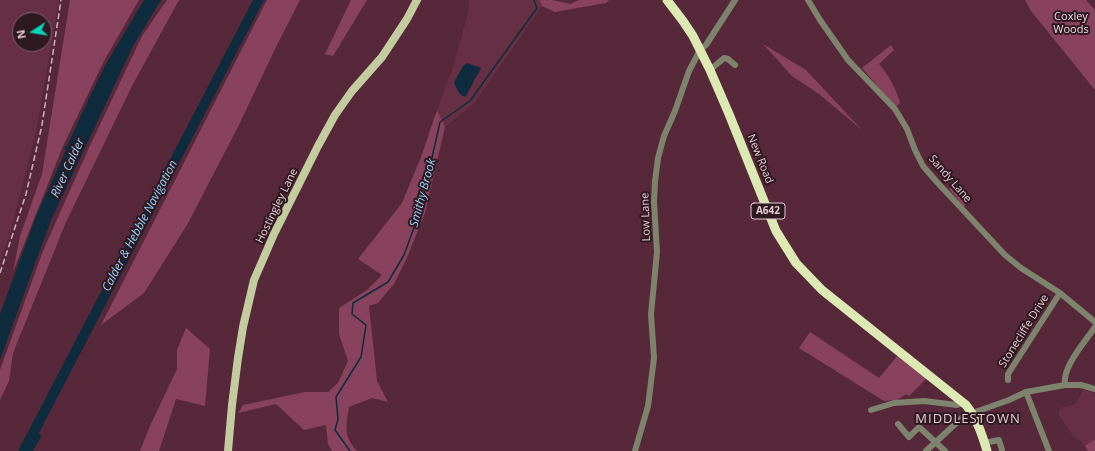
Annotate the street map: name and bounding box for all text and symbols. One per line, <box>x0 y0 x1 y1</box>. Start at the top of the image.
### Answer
park label: Coxley Woods <box>1053 10 1089 36</box>
north arrow <box>12 12 52 52</box>
text: N <box>12 28 29 40</box>
street label: New Road <box>744 132 776 186</box>
water label: River Calder <box>48 136 88 200</box>
street label: Sandy Lane <box>926 152 974 206</box>
water label: Smithy Brook <box>407 157 439 229</box>
water label: Calder & Hebble Navigation <box>99 158 181 294</box>
street label: Hostingley Lane <box>253 166 301 246</box>
street label: Low Lane <box>639 193 653 241</box>
road number: A642 <box>751 203 785 219</box>
street label: Stonecliffe Drive <box>996 292 1052 370</box>
district label: MIDDLESTOWN <box>915 411 1021 427</box>

